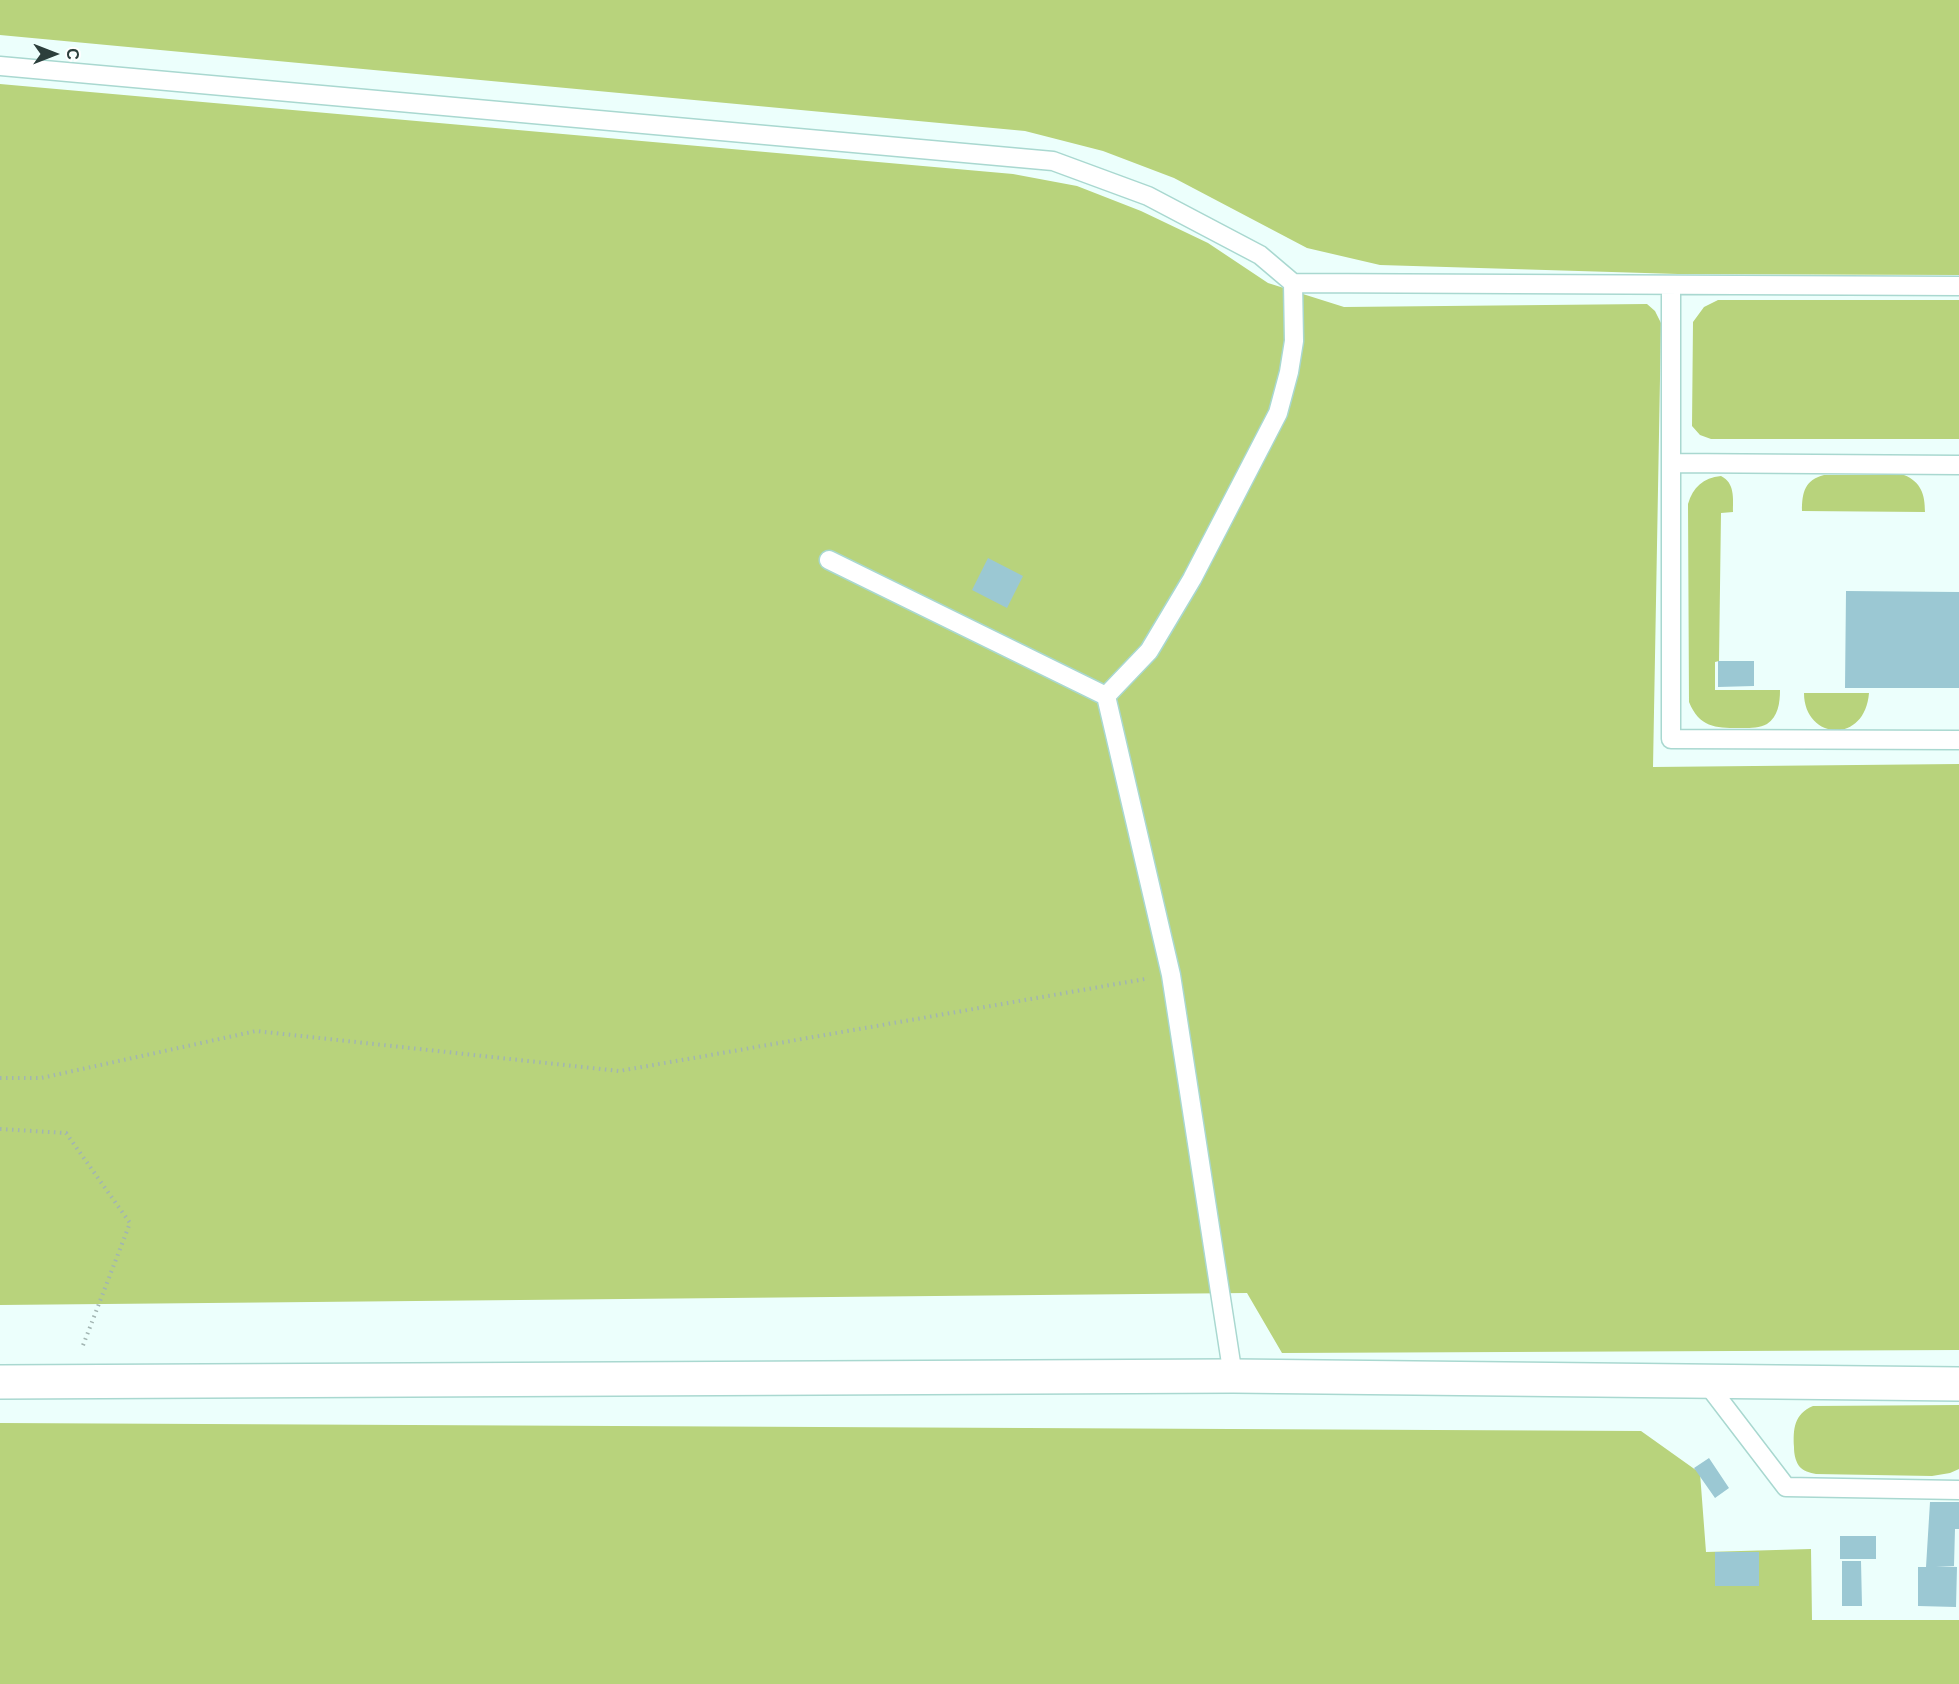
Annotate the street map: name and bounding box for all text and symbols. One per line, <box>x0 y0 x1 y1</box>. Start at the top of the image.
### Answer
north arrow <box>24 24 84 84</box>
text: С <box>64 48 81 60</box>

